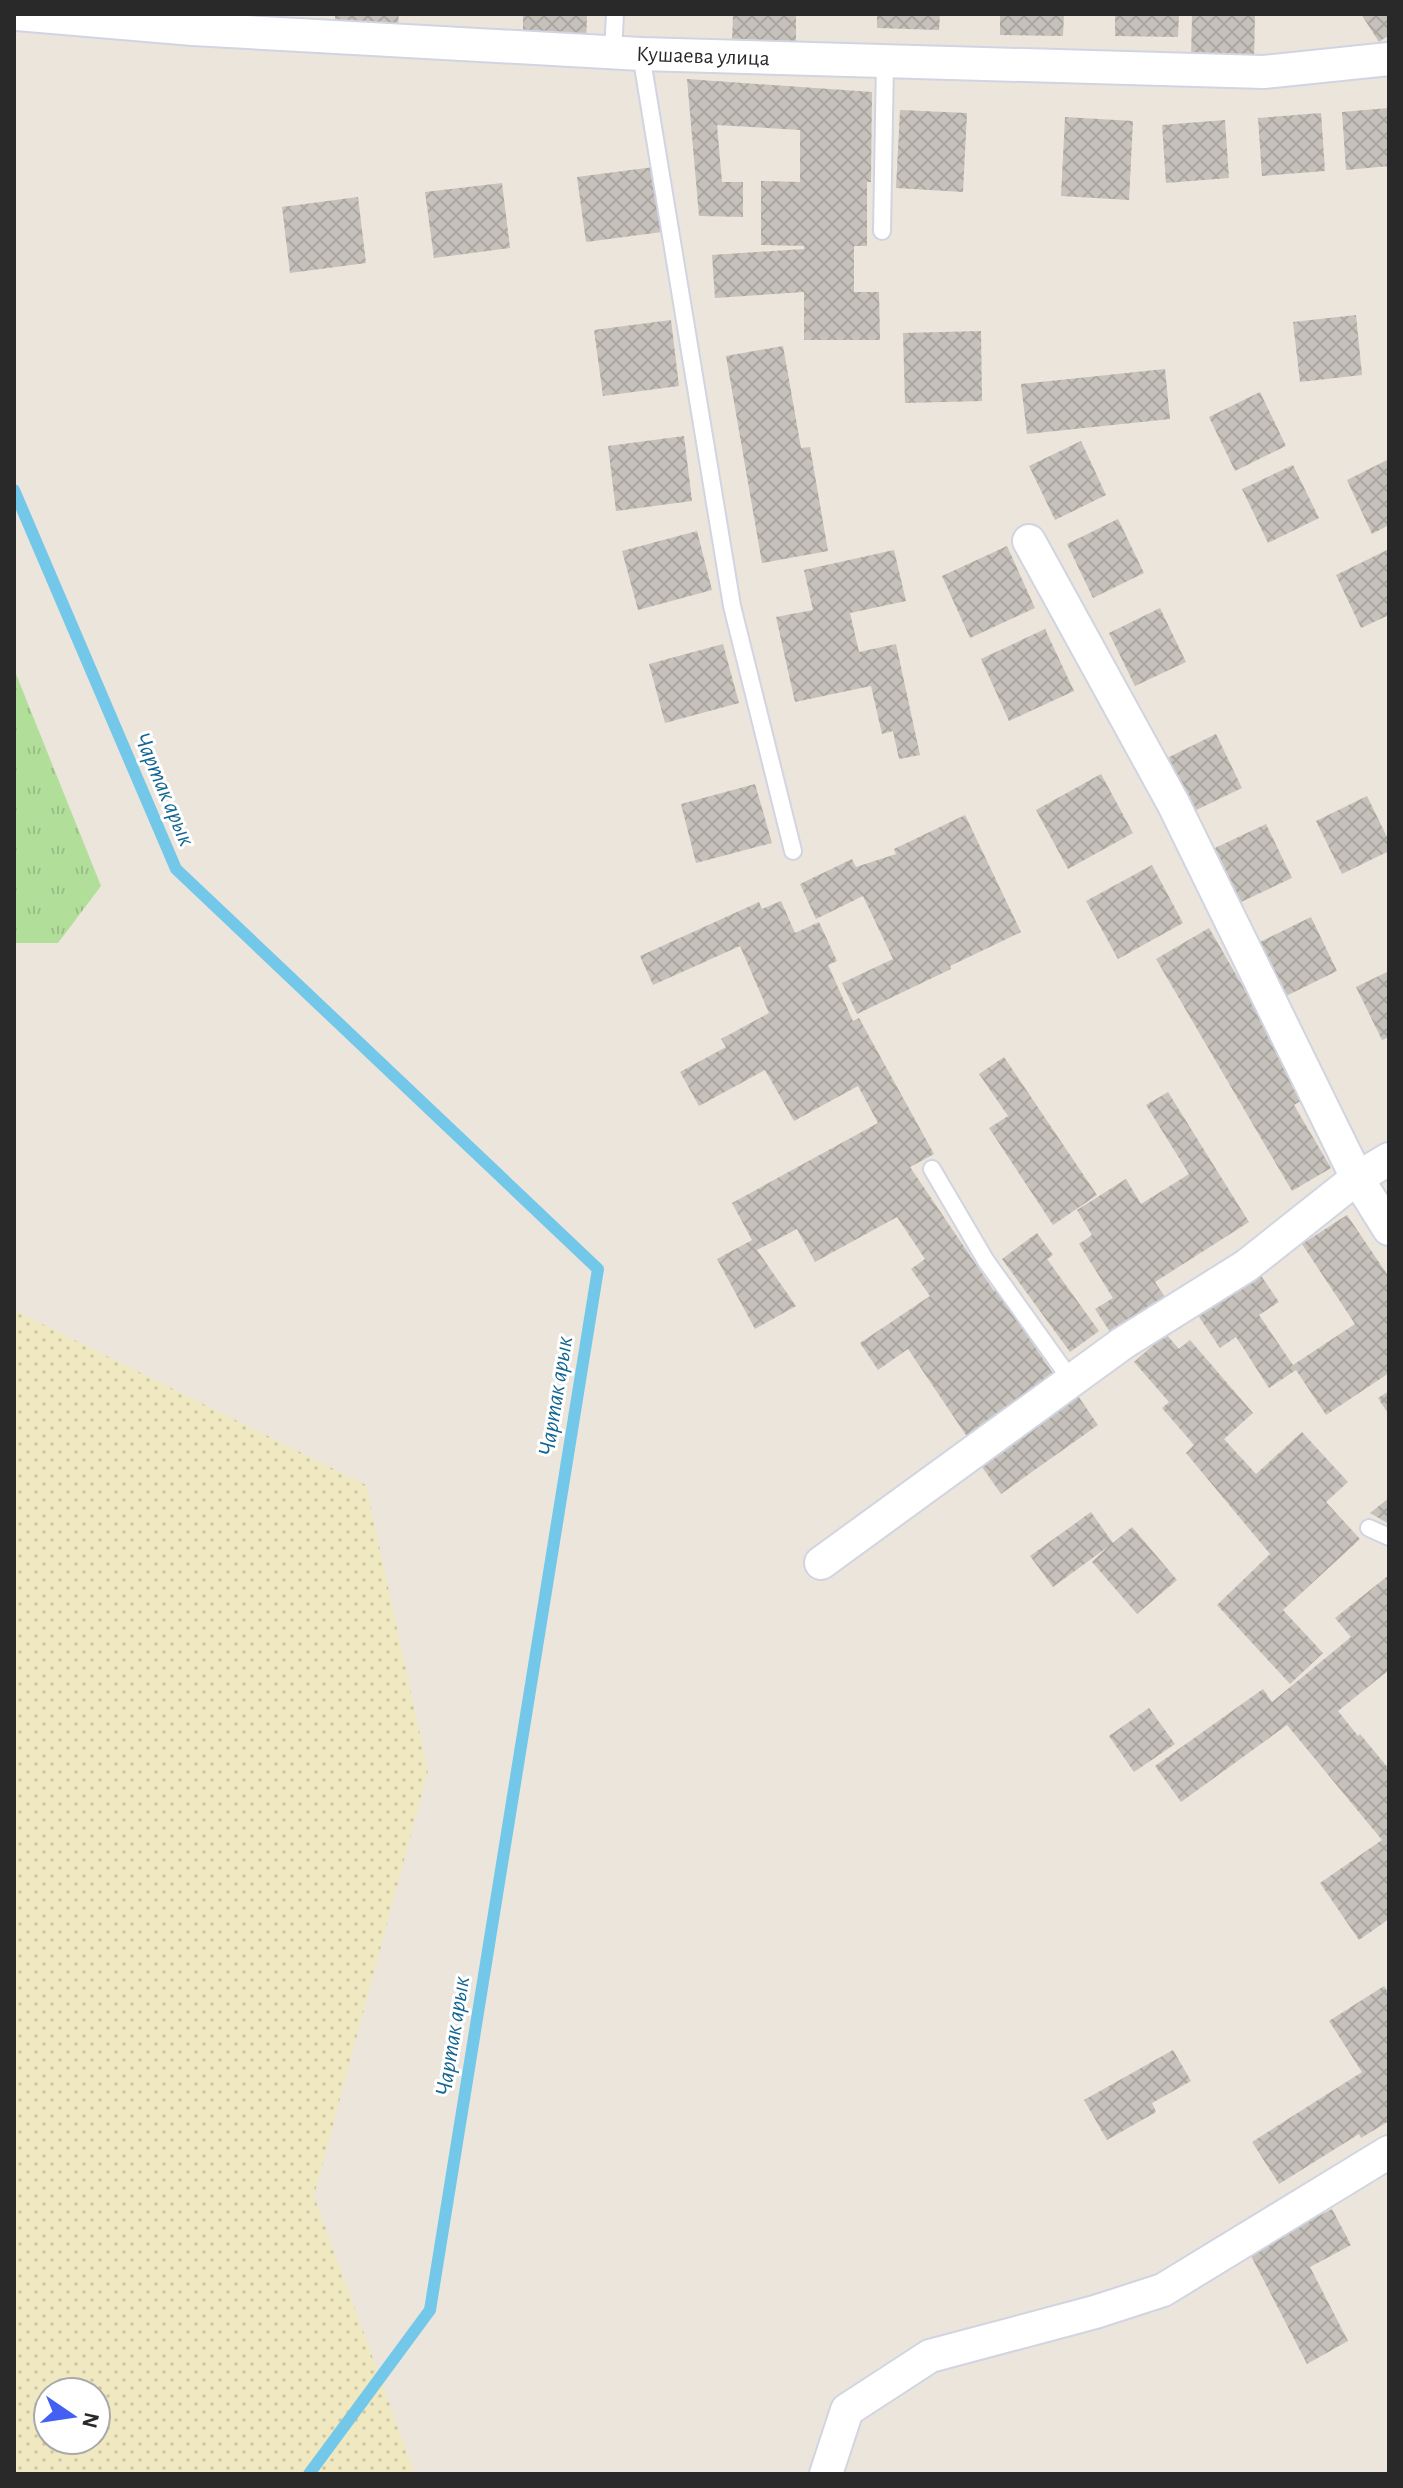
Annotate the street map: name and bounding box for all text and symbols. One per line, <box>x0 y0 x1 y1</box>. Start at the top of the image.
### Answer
street label: Кушаева улица <box>636 43 770 69</box>
water label: Чартак арык <box>129 729 199 850</box>
water label: Чартак арык <box>535 1335 577 1458</box>
water label: Чартак арык <box>432 1975 474 2098</box>
north arrow <box>32 2376 112 2456</box>
text: N <box>78 2410 103 2430</box>

